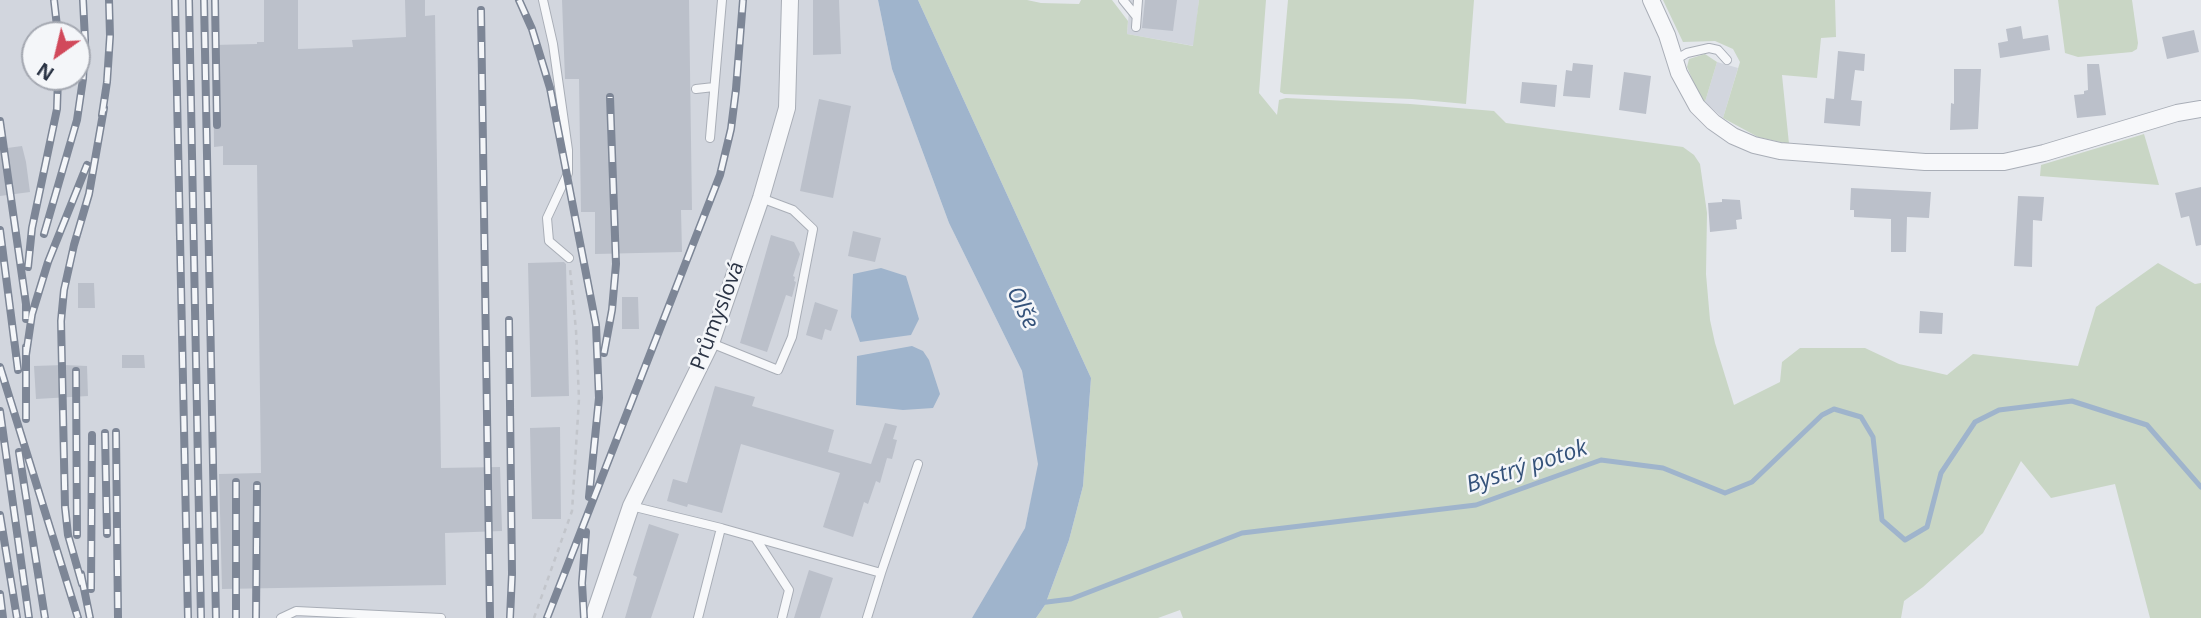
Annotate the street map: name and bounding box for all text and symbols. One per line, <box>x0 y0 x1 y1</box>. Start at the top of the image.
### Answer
north arrow <box>21 21 91 91</box>
text: N <box>32 57 59 87</box>
street label: Průmyslová <box>686 258 750 374</box>
water label: Olše <box>1000 282 1044 334</box>
water label: Bystrý potok <box>1463 434 1591 500</box>

